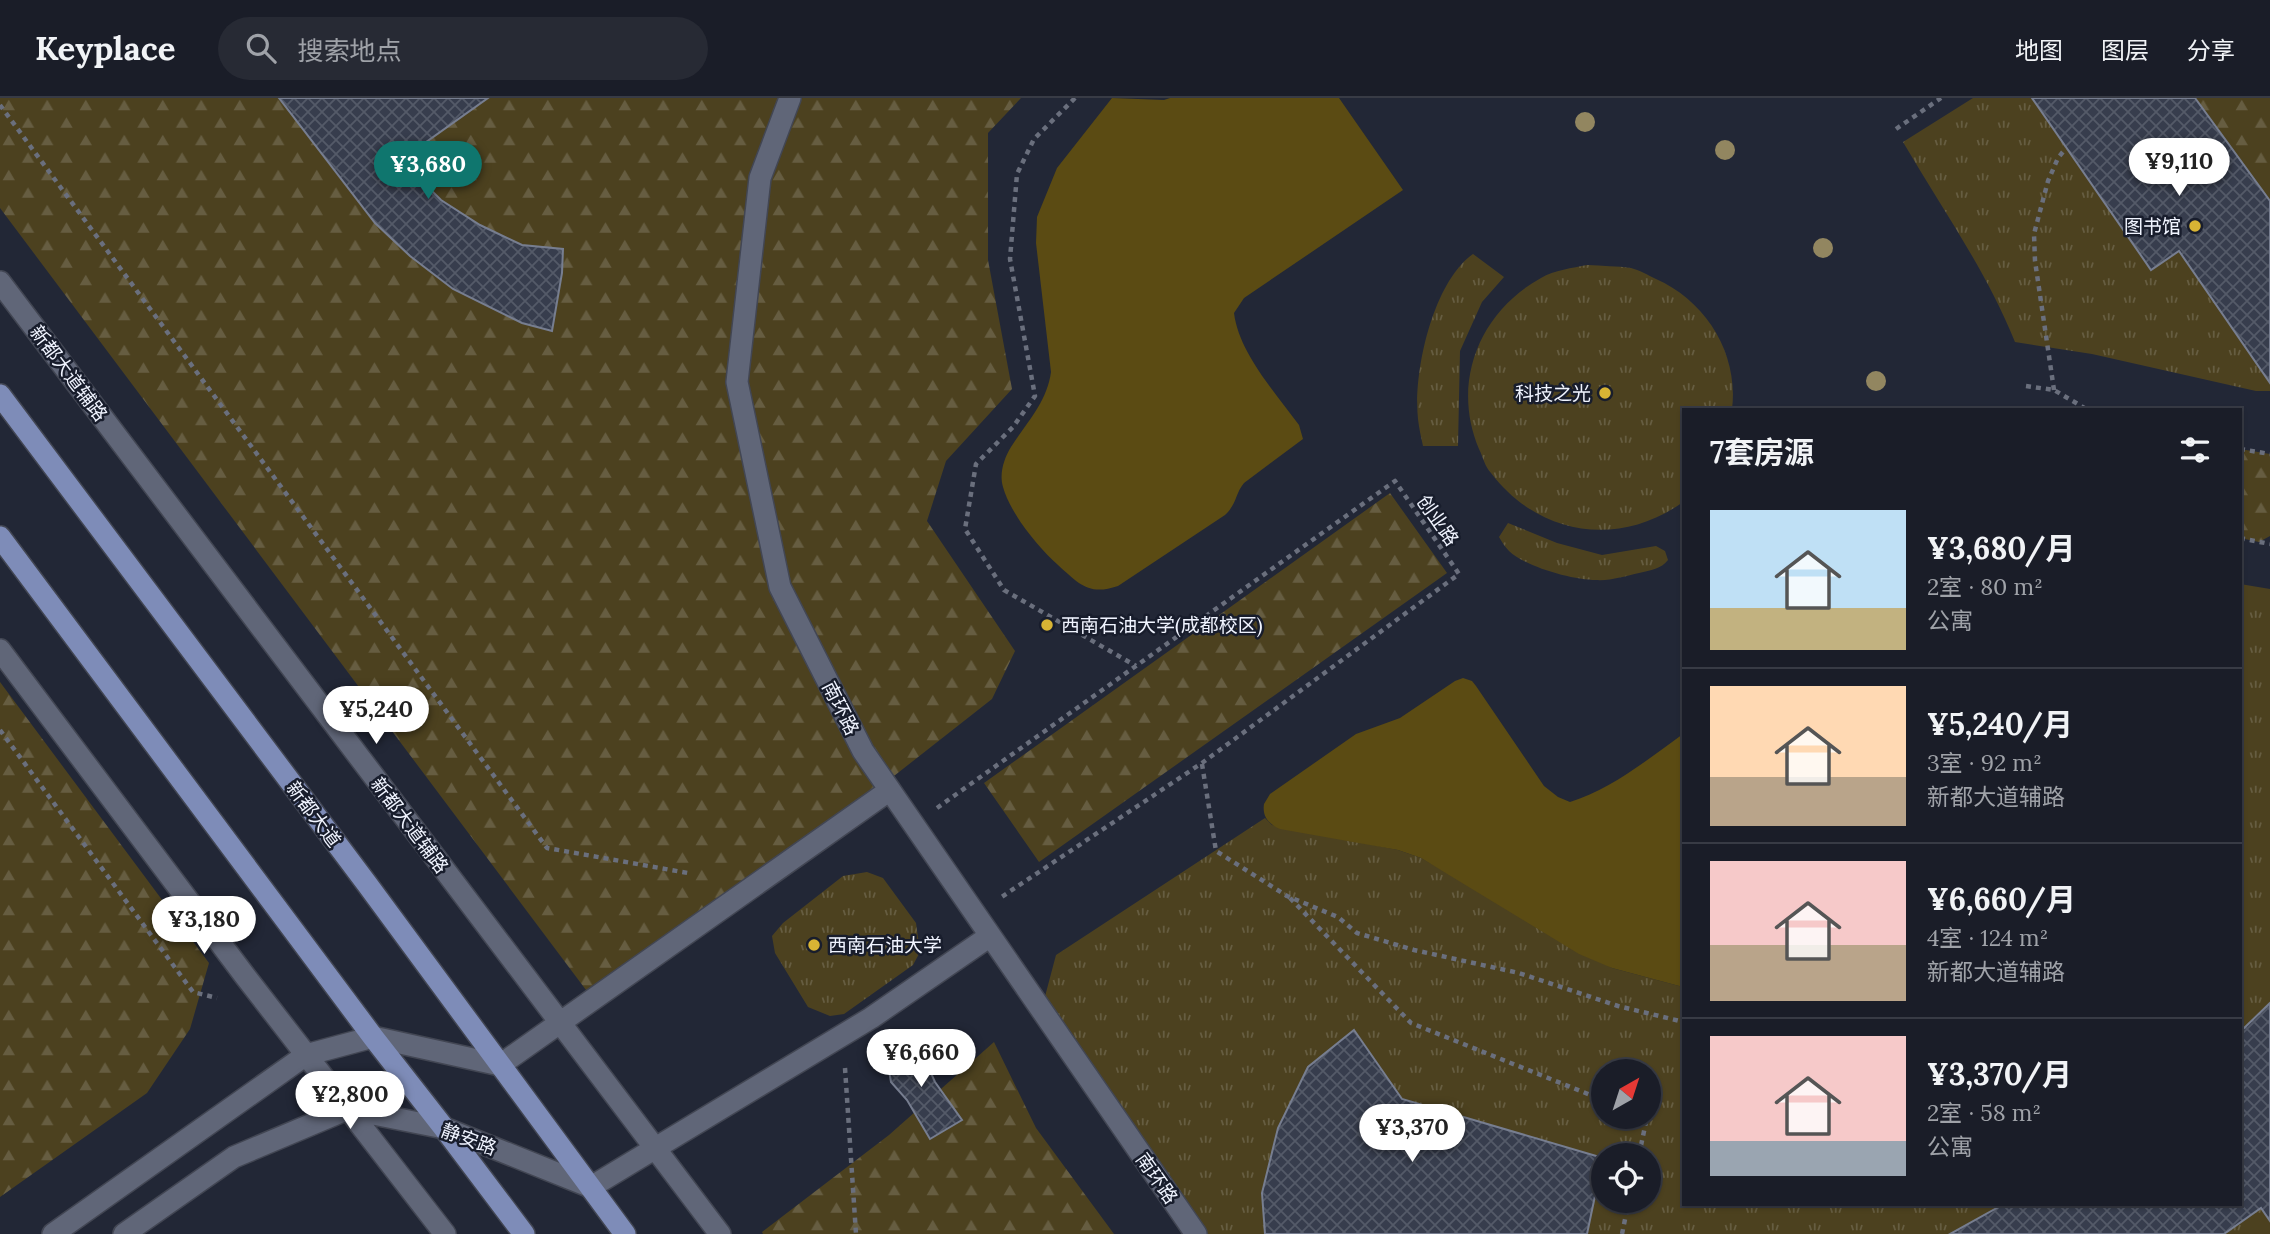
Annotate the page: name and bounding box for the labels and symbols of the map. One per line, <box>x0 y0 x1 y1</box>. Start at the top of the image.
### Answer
pin: ¥9,110 <box>2122 139 2236 198</box>
pin: ¥3,680 <box>371 141 485 201</box>
place label: 图书馆 <box>2124 214 2181 238</box>
marker: 图书馆 <box>2187 218 2203 234</box>
street label: 新都大道辅路 <box>25 320 113 426</box>
place label: 科技之光 <box>1515 381 1591 405</box>
marker: 科技之光 <box>1597 385 1613 401</box>
street label: 创业路 <box>1412 490 1464 550</box>
place label: 西南石油大学(成都校区) <box>1061 613 1263 638</box>
marker: 西南石油大学(成都校区) <box>1039 617 1055 633</box>
street label: 南环路 <box>817 677 865 739</box>
pin: ¥5,240 <box>319 686 433 746</box>
street label: 新都大道辅路 <box>366 772 454 878</box>
street label: 新都大道 <box>282 776 346 852</box>
pin: ¥3,180 <box>147 896 261 956</box>
place label: 西南石油大学 <box>828 933 942 957</box>
marker: 西南石油大学 <box>806 937 822 953</box>
pin: ¥6,660 <box>864 1030 978 1089</box>
north arrow <box>1591 1059 1661 1129</box>
pin: ¥2,800 <box>293 1072 407 1131</box>
pin: ¥3,370 <box>1355 1104 1469 1164</box>
street label: 静安路 <box>438 1118 500 1160</box>
street label: 南环路 <box>1131 1148 1183 1208</box>

